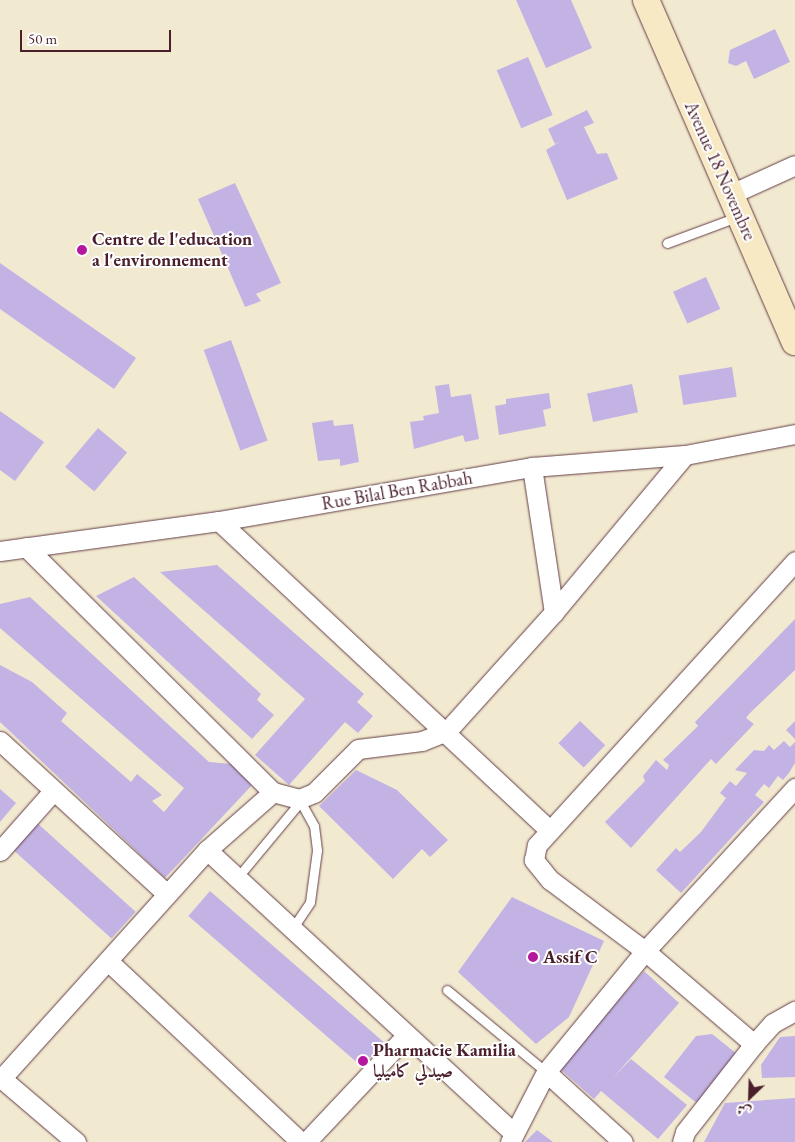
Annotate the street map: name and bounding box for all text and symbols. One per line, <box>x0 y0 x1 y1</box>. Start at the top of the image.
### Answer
scale bar <box>22 20 174 52</box>
text: 50 m <box>28 29 57 48</box>
street label: Avenue 18 Novembre <box>680 98 760 244</box>
place label: Centre de l'education a l'environnement <box>92 229 252 272</box>
marker: Centre de l'education a l'environnement <box>76 244 88 256</box>
street label: Rue Bilal Ben Rabbah <box>320 467 474 515</box>
place label: Assif C <box>543 946 598 968</box>
marker: Assif C <box>527 951 539 963</box>
place label: Pharmacie Kamilia صيدلي كاميليا <box>373 1040 516 1082</box>
marker: Pharmacie Kamilia صيدلي كاميليا <box>357 1055 369 1067</box>
north arrow <box>725 1072 775 1122</box>
text: ش <box>734 1100 754 1122</box>

